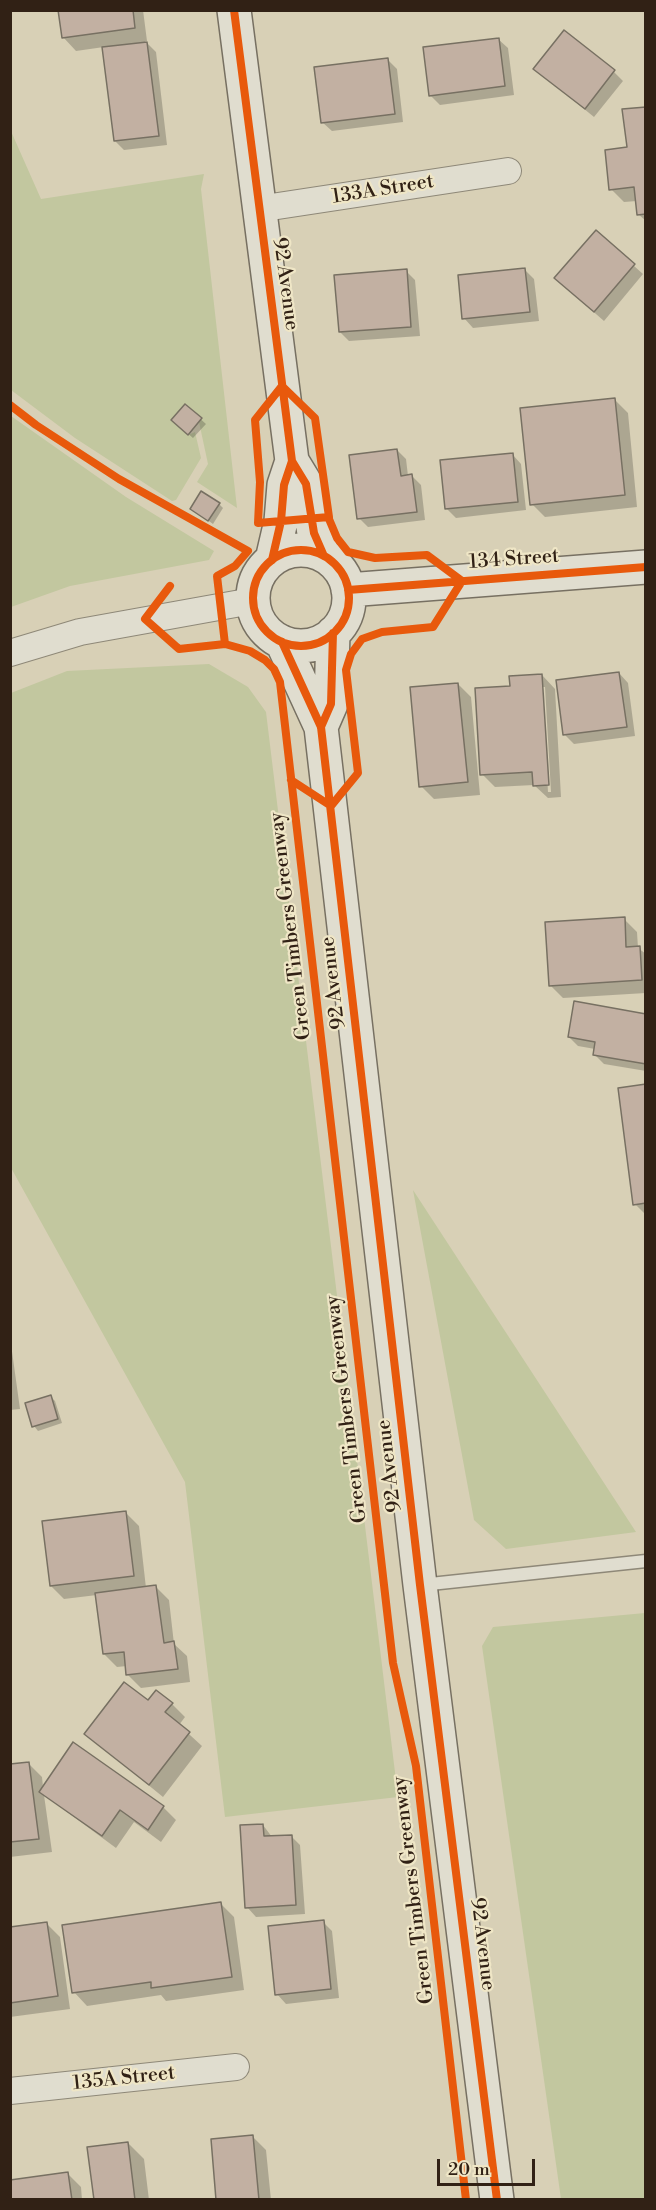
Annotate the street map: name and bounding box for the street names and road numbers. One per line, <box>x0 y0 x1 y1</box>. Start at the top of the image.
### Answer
street label: 133A Street <box>330 170 436 210</box>
street label: 92 Avenue <box>267 236 303 332</box>
street label: 134 Street <box>468 545 560 575</box>
street label: Green Timbers Greenway <box>265 811 317 1041</box>
street label: 92 Avenue <box>316 935 352 1031</box>
street label: Green Timbers Greenway <box>321 1294 373 1524</box>
street label: 92 Avenue <box>372 1418 408 1514</box>
street label: Green Timbers Greenway <box>388 1775 440 2005</box>
street label: 92 Avenue <box>464 1896 500 1992</box>
street label: 135A Street <box>72 2062 176 2096</box>

